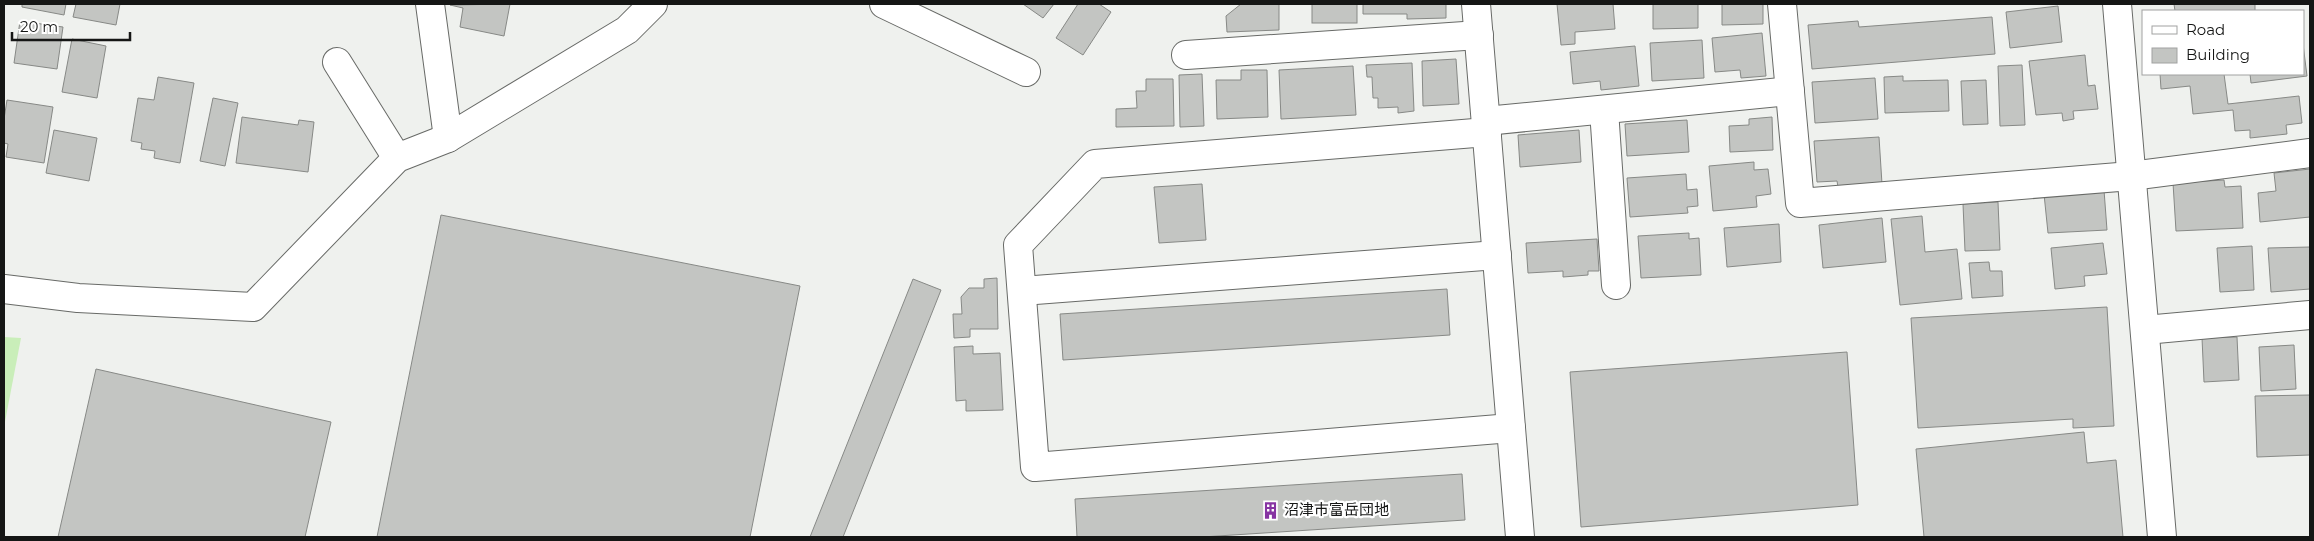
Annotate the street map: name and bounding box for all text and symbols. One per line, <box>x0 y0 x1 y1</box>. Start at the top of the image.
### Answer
scale bar <box>12 10 130 42</box>
legend <box>2142 10 2304 75</box>
text: 20 m <box>20 17 58 36</box>
text: Road <box>2186 20 2225 39</box>
text: Building <box>2186 45 2250 64</box>
building icon: 沼津市富岳団地 <box>1260 500 1280 520</box>
place label: 沼津市富岳団地 <box>1284 500 1389 519</box>

